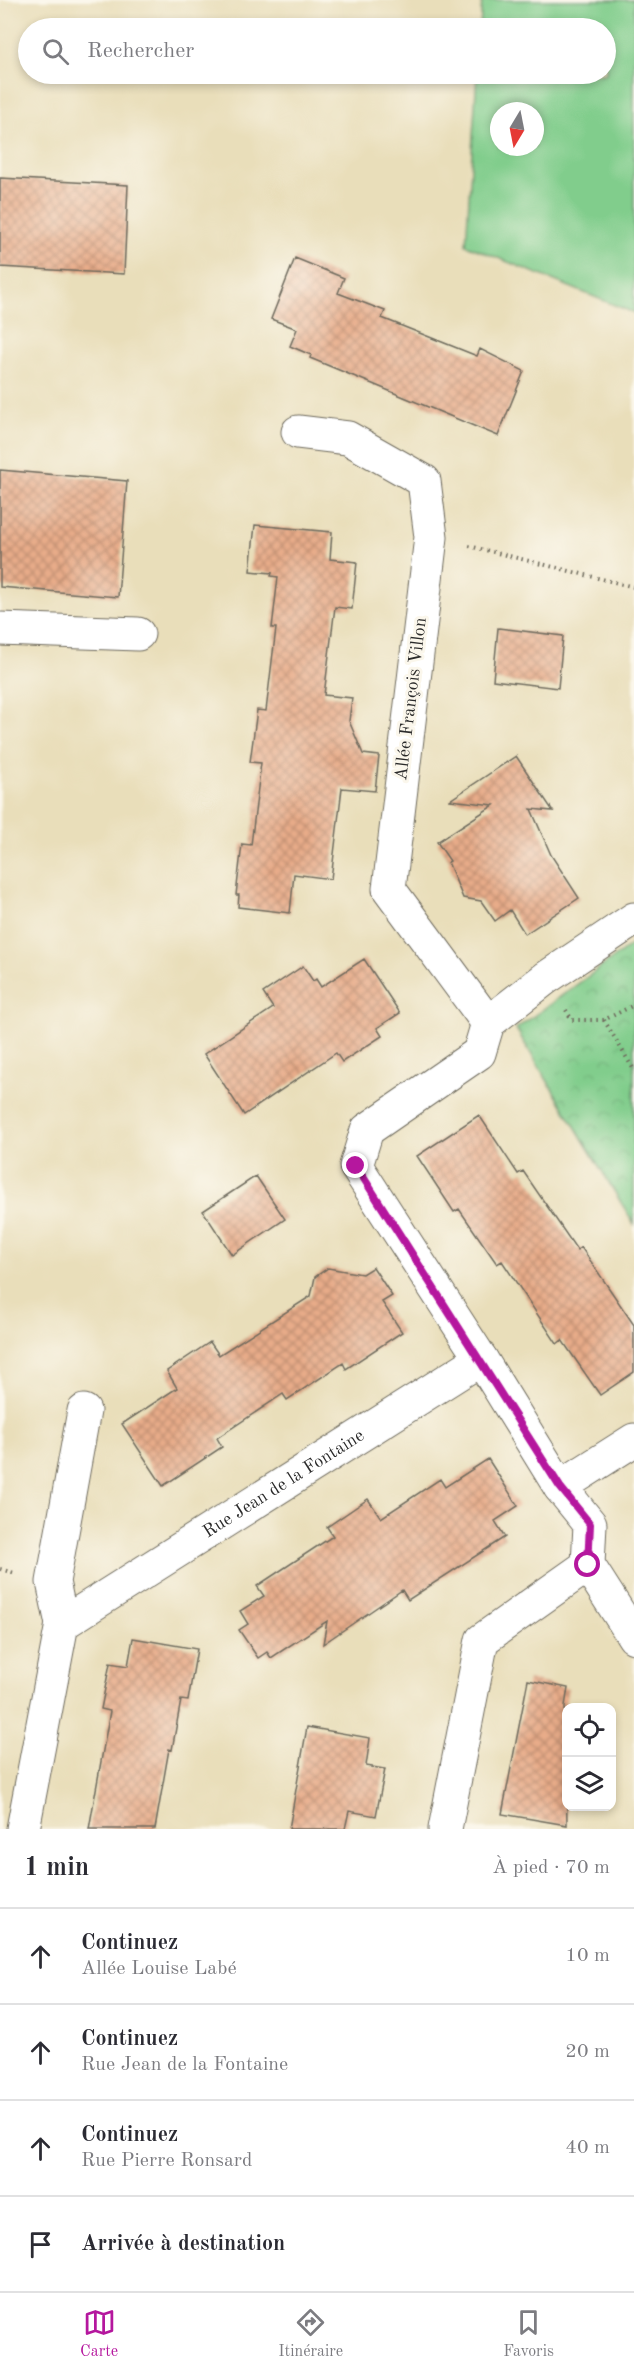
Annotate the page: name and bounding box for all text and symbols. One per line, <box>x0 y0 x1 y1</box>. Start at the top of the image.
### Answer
search box <box>18 18 616 84</box>
icon: search <box>39 35 72 68</box>
text: Rechercher <box>87 40 194 62</box>
north arrow <box>490 102 544 156</box>
street label: Allée François Villon <box>392 616 430 782</box>
route end <box>342 1152 368 1178</box>
street label: Rue Jean de la Fontaine <box>200 1426 367 1541</box>
route start <box>574 1551 600 1577</box>
map controls <box>562 1703 616 1811</box>
button: locate <box>562 1703 616 1757</box>
button: layers <box>562 1757 616 1811</box>
text: 1 min <box>24 1855 89 1881</box>
text: À pied · 70 m <box>492 1858 610 1878</box>
text: Continuez <box>81 1932 178 1954</box>
icon: ahead <box>24 1940 57 1973</box>
text: 10 m <box>565 1946 610 1966</box>
text: Allée Louise Labé <box>81 1959 237 1979</box>
text: Continuez <box>81 2028 178 2050</box>
icon: ahead <box>24 2036 57 2069</box>
text: 20 m <box>565 2042 610 2062</box>
text: Rue Jean de la Fontaine <box>81 2055 288 2075</box>
text: Continuez <box>81 2124 178 2146</box>
icon: ahead <box>24 2132 57 2165</box>
text: 40 m <box>565 2138 610 2158</box>
text: Rue Pierre Ronsard <box>81 2151 252 2171</box>
icon: arrive <box>24 2228 57 2261</box>
text: Arrivée à destination <box>81 2233 285 2255</box>
tab: Carte <box>80 2306 118 2362</box>
tab: Itinéraire <box>278 2306 343 2362</box>
tab: Favoris <box>503 2306 554 2362</box>

